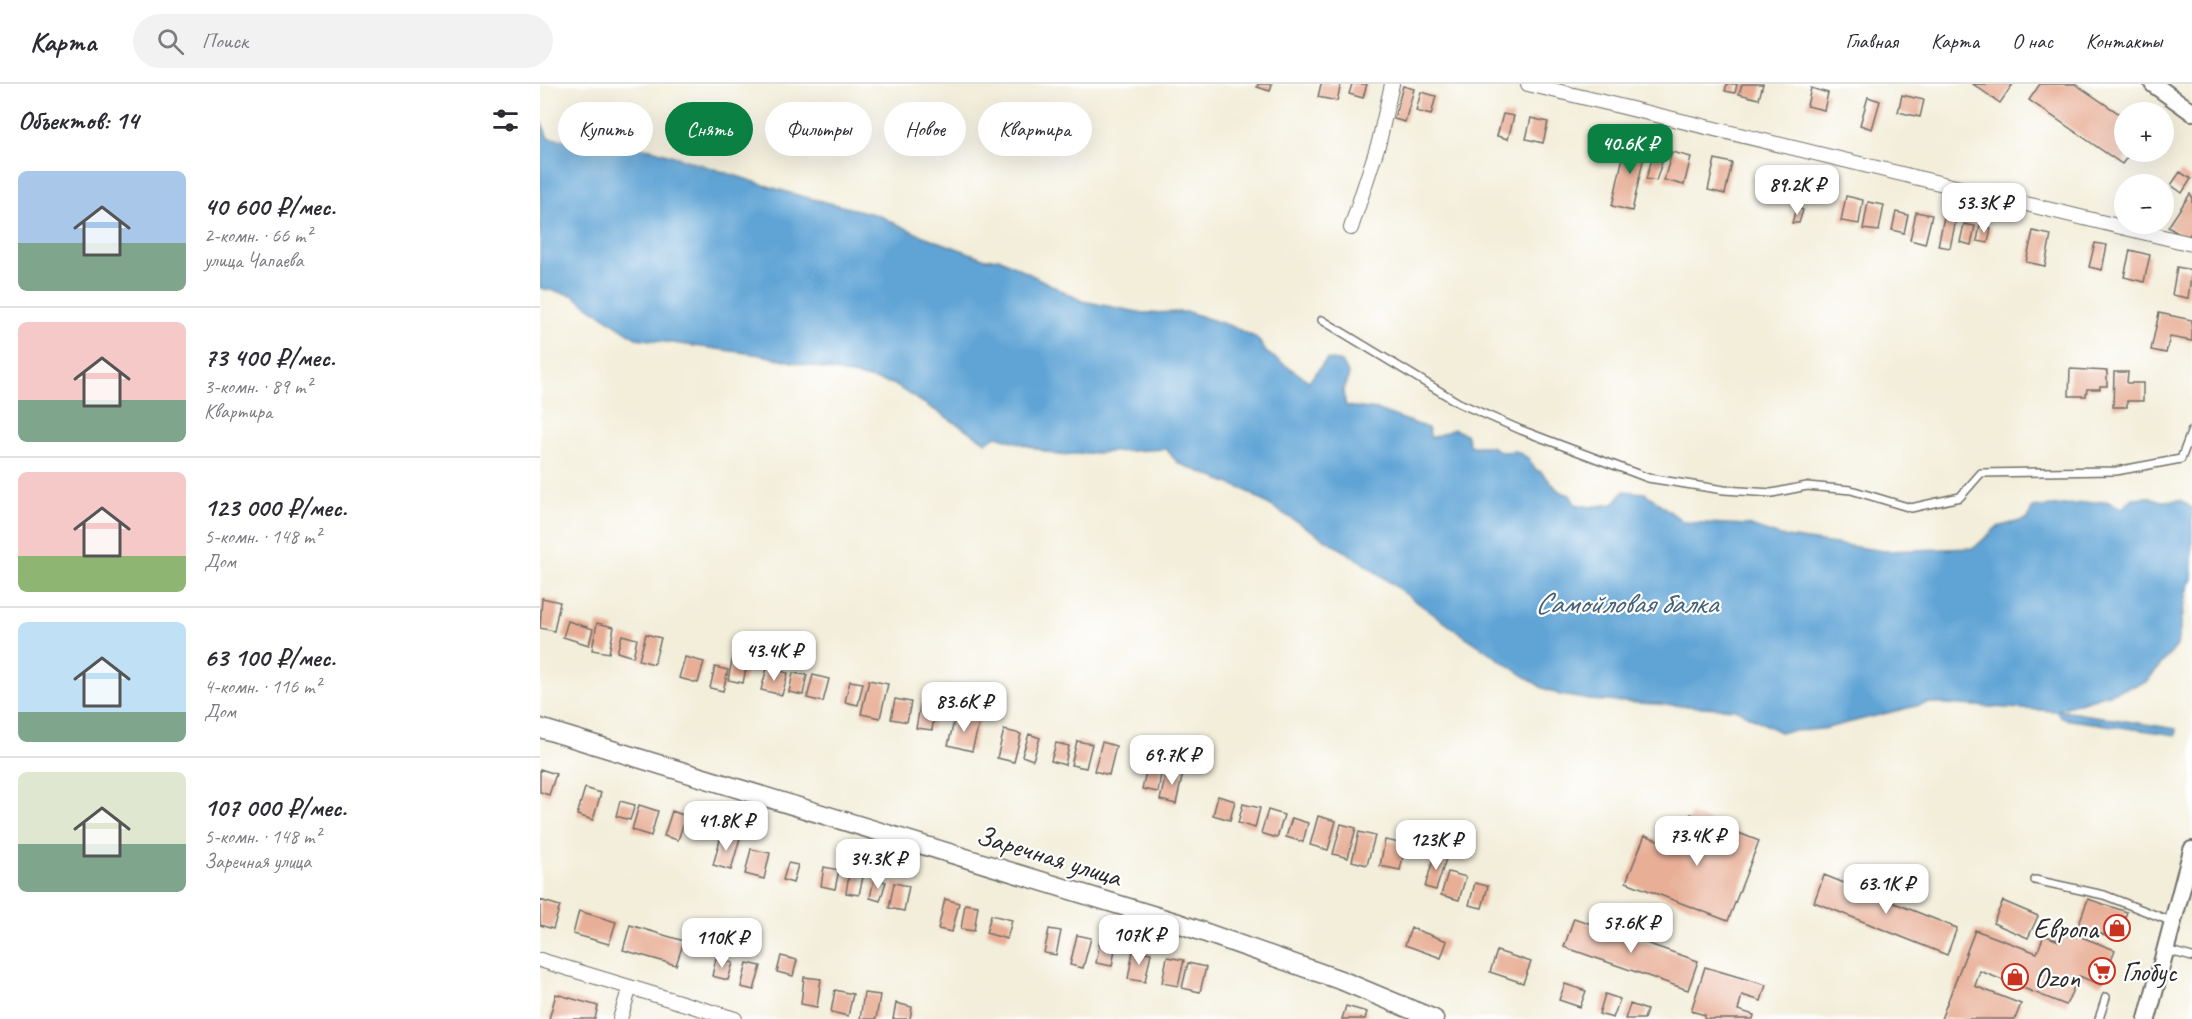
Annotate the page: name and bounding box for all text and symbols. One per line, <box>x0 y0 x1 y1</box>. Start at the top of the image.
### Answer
search box <box>133 14 553 68</box>
text: Карта <box>30 24 97 59</box>
icon: search <box>154 25 187 58</box>
text: Поиск <box>202 27 248 55</box>
text: Главная <box>1845 28 1898 54</box>
text: Карта <box>1931 28 1979 54</box>
text: О нас <box>2012 28 2053 54</box>
text: Контакты <box>2086 28 2162 54</box>
chip: Купить <box>558 102 653 156</box>
chip: Снять <box>665 102 753 156</box>
chip: Фильтры <box>765 102 872 156</box>
chip: Новое <box>884 102 966 156</box>
chip: Квартира <box>978 102 1092 156</box>
map controls <box>2114 102 2174 234</box>
button: + <box>2114 102 2174 162</box>
text: Объектов: 14 <box>18 104 138 137</box>
icon: filters <box>489 104 522 137</box>
pin: 40.6K ₽ <box>1575 124 1685 175</box>
text: 40.6K ₽ <box>1602 131 1658 156</box>
pin: 89.2K ₽ <box>1742 165 1852 216</box>
text: 89.2K ₽ <box>1769 172 1825 197</box>
button: − <box>2114 174 2174 234</box>
pin: 53.3K ₽ <box>1929 183 2039 234</box>
text: 40 600 ₽/мес. <box>204 190 335 223</box>
text: 53.3K ₽ <box>1956 190 2012 215</box>
icon: home <box>66 195 138 267</box>
text: 2-комн. · 66 m² <box>204 223 312 248</box>
text: улица Чапаева <box>204 248 303 273</box>
text: 73 400 ₽/мес. <box>204 341 335 374</box>
icon: home <box>66 346 138 418</box>
text: 3-комн. · 89 m² <box>204 374 312 399</box>
text: Квартира <box>204 399 272 424</box>
text: 123 000 ₽/мес. <box>204 491 347 524</box>
icon: home <box>66 496 138 568</box>
text: 5-комн. · 148 m² <box>204 524 321 549</box>
text: Дом <box>204 549 236 574</box>
water label: Самойловая балка <box>1535 584 1720 622</box>
pin: 43.4K ₽ <box>719 631 829 682</box>
text: 43.4K ₽ <box>746 638 802 663</box>
text: 63 100 ₽/мес. <box>204 641 335 674</box>
icon: home <box>66 646 138 718</box>
text: 4-комн. · 116 m² <box>204 674 321 699</box>
pin: 83.6K ₽ <box>909 682 1019 733</box>
text: 83.6K ₽ <box>936 689 992 714</box>
text: Дом <box>204 699 236 724</box>
pin: 69.7K ₽ <box>1117 735 1227 786</box>
text: 69.7K ₽ <box>1144 742 1200 767</box>
text: 107 000 ₽/мес. <box>204 791 347 824</box>
icon: home <box>66 796 138 868</box>
pin: 41.8K ₽ <box>671 801 781 852</box>
text: 41.8K ₽ <box>698 808 754 833</box>
pin: 73.4K ₽ <box>1642 816 1752 867</box>
street label: Заречная улица <box>972 817 1127 895</box>
pin: 123K ₽ <box>1387 820 1485 871</box>
text: 73.4K ₽ <box>1669 823 1725 848</box>
text: 5-комн. · 148 m² <box>204 824 321 849</box>
text: 123K ₽ <box>1410 827 1462 852</box>
pin: 34.3K ₽ <box>823 839 933 890</box>
text: 34.3K ₽ <box>850 846 906 871</box>
text: Заречная улица <box>204 849 311 874</box>
pin: 63.1K ₽ <box>1831 864 1941 915</box>
text: 63.1K ₽ <box>1858 871 1914 896</box>
pin: 57.6K ₽ <box>1576 903 1686 954</box>
text: 57.6K ₽ <box>1603 910 1659 935</box>
place label: Европа <box>2033 911 2100 946</box>
shop icon: Европа <box>2102 913 2132 943</box>
pin: 107K ₽ <box>1090 915 1188 966</box>
pin: 110K ₽ <box>673 918 771 969</box>
text: 107K ₽ <box>1113 922 1165 947</box>
text: 110K ₽ <box>696 925 748 950</box>
place label: Глобус <box>2122 954 2178 989</box>
supermarket icon: Глобус <box>2087 956 2117 986</box>
place label: Ozon <box>2034 960 2080 995</box>
shop icon: Ozon <box>2000 962 2030 992</box>

